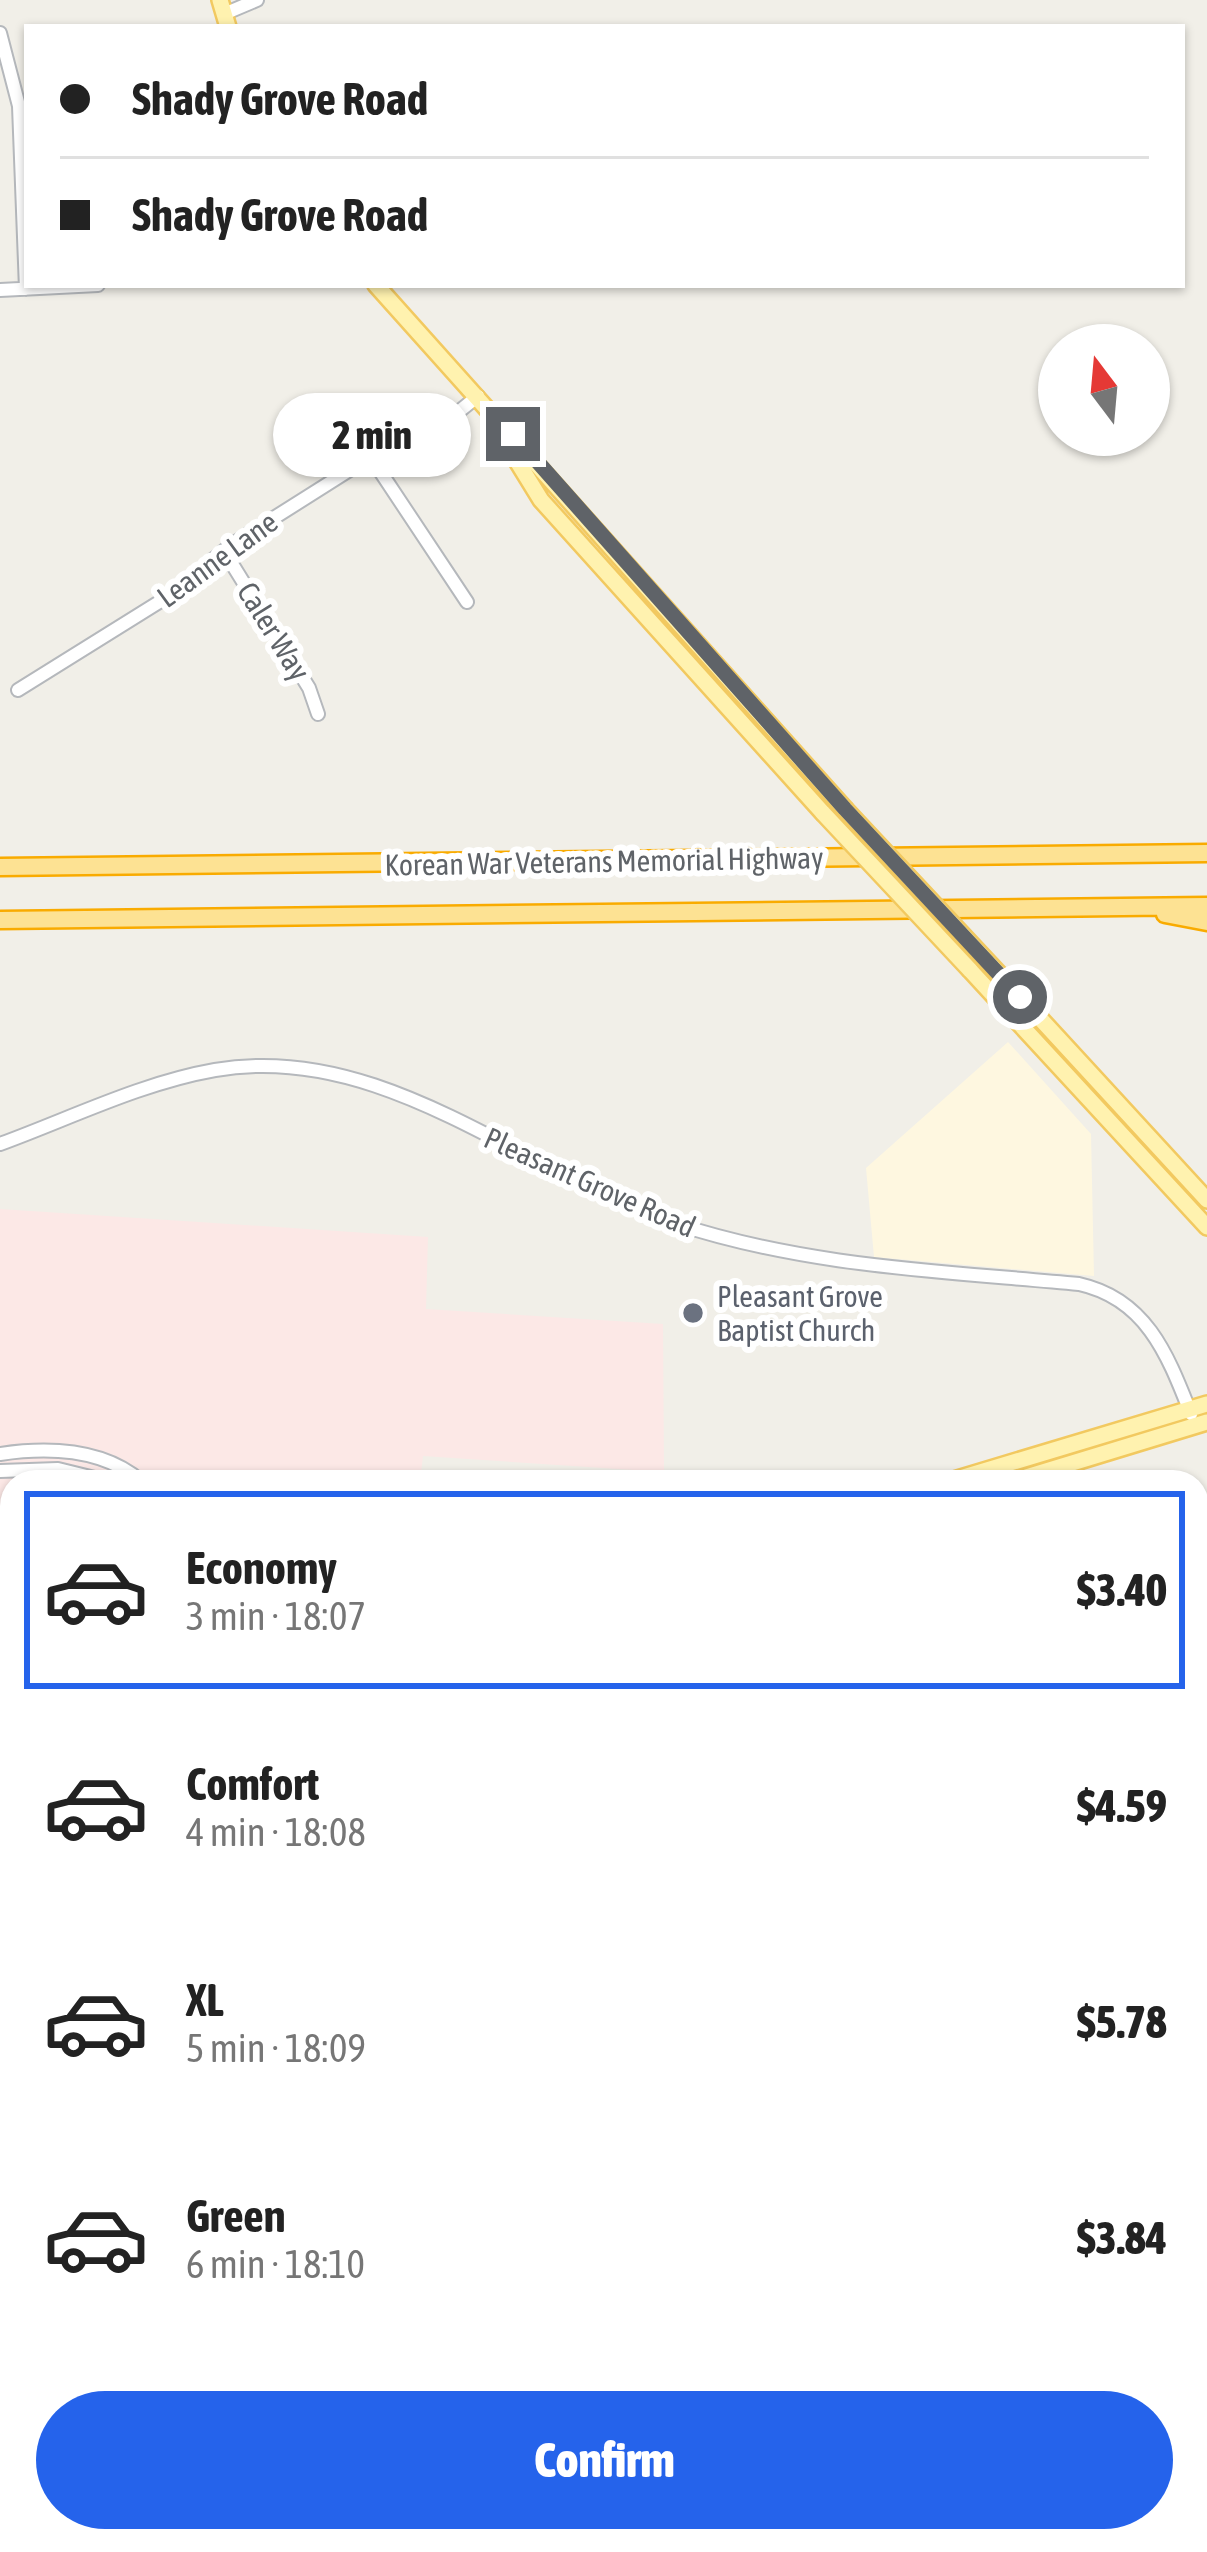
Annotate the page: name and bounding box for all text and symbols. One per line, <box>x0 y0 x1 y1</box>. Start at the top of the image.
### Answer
text: Shady Grove Road <box>132 73 428 125</box>
text: Shady Grove Road <box>132 189 428 241</box>
north arrow <box>1038 324 1170 456</box>
map controls <box>1038 324 1170 456</box>
callout: 2 min <box>273 392 471 476</box>
route end <box>486 407 540 461</box>
text: 2 min <box>332 413 412 457</box>
street label: Leanne Lane <box>150 504 284 614</box>
street label: Caler Way <box>231 576 317 686</box>
street label: Korean War Veterans Memorial Highway <box>384 840 824 882</box>
route start <box>993 970 1047 1024</box>
street label: Pleasant Grove Road <box>479 1120 701 1244</box>
place label: Pleasant Grove Baptist Church <box>717 1279 883 1347</box>
marker: Pleasant Grove Baptist Church <box>680 1300 706 1326</box>
icon: car <box>42 1536 150 1644</box>
text: Economy <box>186 1542 337 1594</box>
text: $3.40 <box>1077 1564 1167 1616</box>
text: 3 min · 18:07 <box>186 1594 366 1638</box>
icon: car <box>42 1752 150 1860</box>
text: Comfort <box>186 1758 319 1810</box>
text: $4.59 <box>1077 1780 1167 1832</box>
text: 4 min · 18:08 <box>186 1810 366 1854</box>
icon: car <box>42 1968 150 2076</box>
text: XL <box>186 1974 224 2026</box>
text: $5.78 <box>1077 1996 1167 2048</box>
text: 5 min · 18:09 <box>186 2026 366 2070</box>
icon: car <box>42 2184 150 2292</box>
text: Green <box>186 2190 286 2242</box>
text: $3.84 <box>1077 2212 1167 2264</box>
text: 6 min · 18:10 <box>186 2242 365 2286</box>
button: Confirm <box>36 2391 1173 2529</box>

